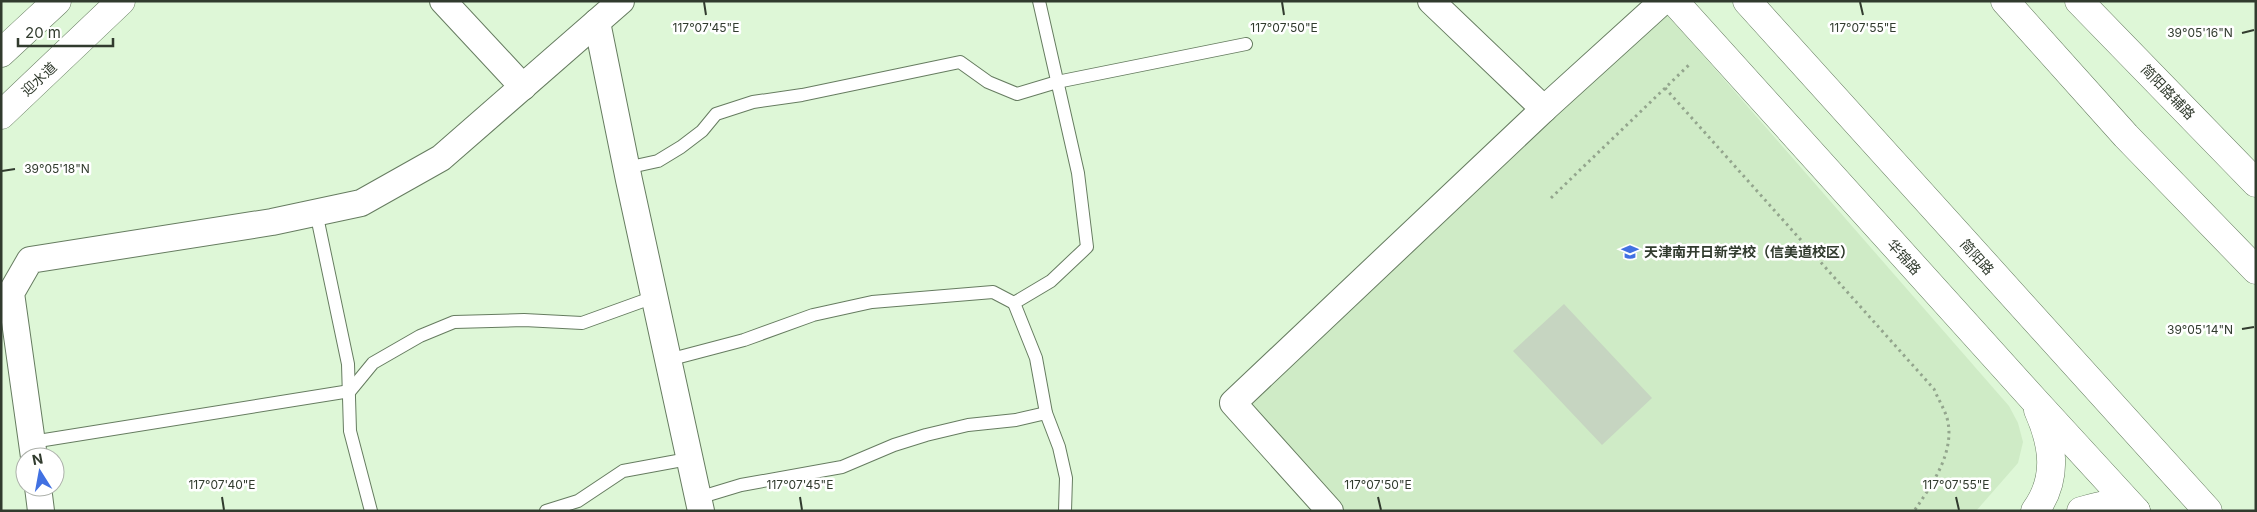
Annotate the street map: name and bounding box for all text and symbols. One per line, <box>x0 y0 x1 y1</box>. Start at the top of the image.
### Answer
scale bar <box>18 15 112 47</box>
text: 117°07'45"E <box>673 20 739 35</box>
text: 117°07'50"E <box>1250 20 1318 35</box>
text: 117°07'55"E <box>1829 20 1897 35</box>
text: 20 m <box>25 23 61 42</box>
text: 39°05'16"N <box>2167 25 2233 40</box>
street label: 迎水道 <box>18 58 60 99</box>
street label: 简阳路辅路 <box>2138 61 2199 123</box>
text: 39°05'18"N <box>24 161 90 176</box>
street label: 华锦路 <box>1884 235 1925 278</box>
street label: 简阳路 <box>1957 235 1998 278</box>
school or university icon: 天津南开日新学校（信美道校区） <box>1620 242 1640 262</box>
place label: 天津南开日新学校（信美道校区） <box>1644 243 1854 260</box>
text: 39°05'14"N <box>2167 322 2233 337</box>
north arrow <box>15 447 65 497</box>
text: N <box>31 449 44 468</box>
text: 117°07'40"E <box>188 477 256 492</box>
text: 117°07'45"E <box>767 477 833 492</box>
text: 117°07'50"E <box>1344 477 1412 492</box>
text: 117°07'55"E <box>1922 477 1990 492</box>

